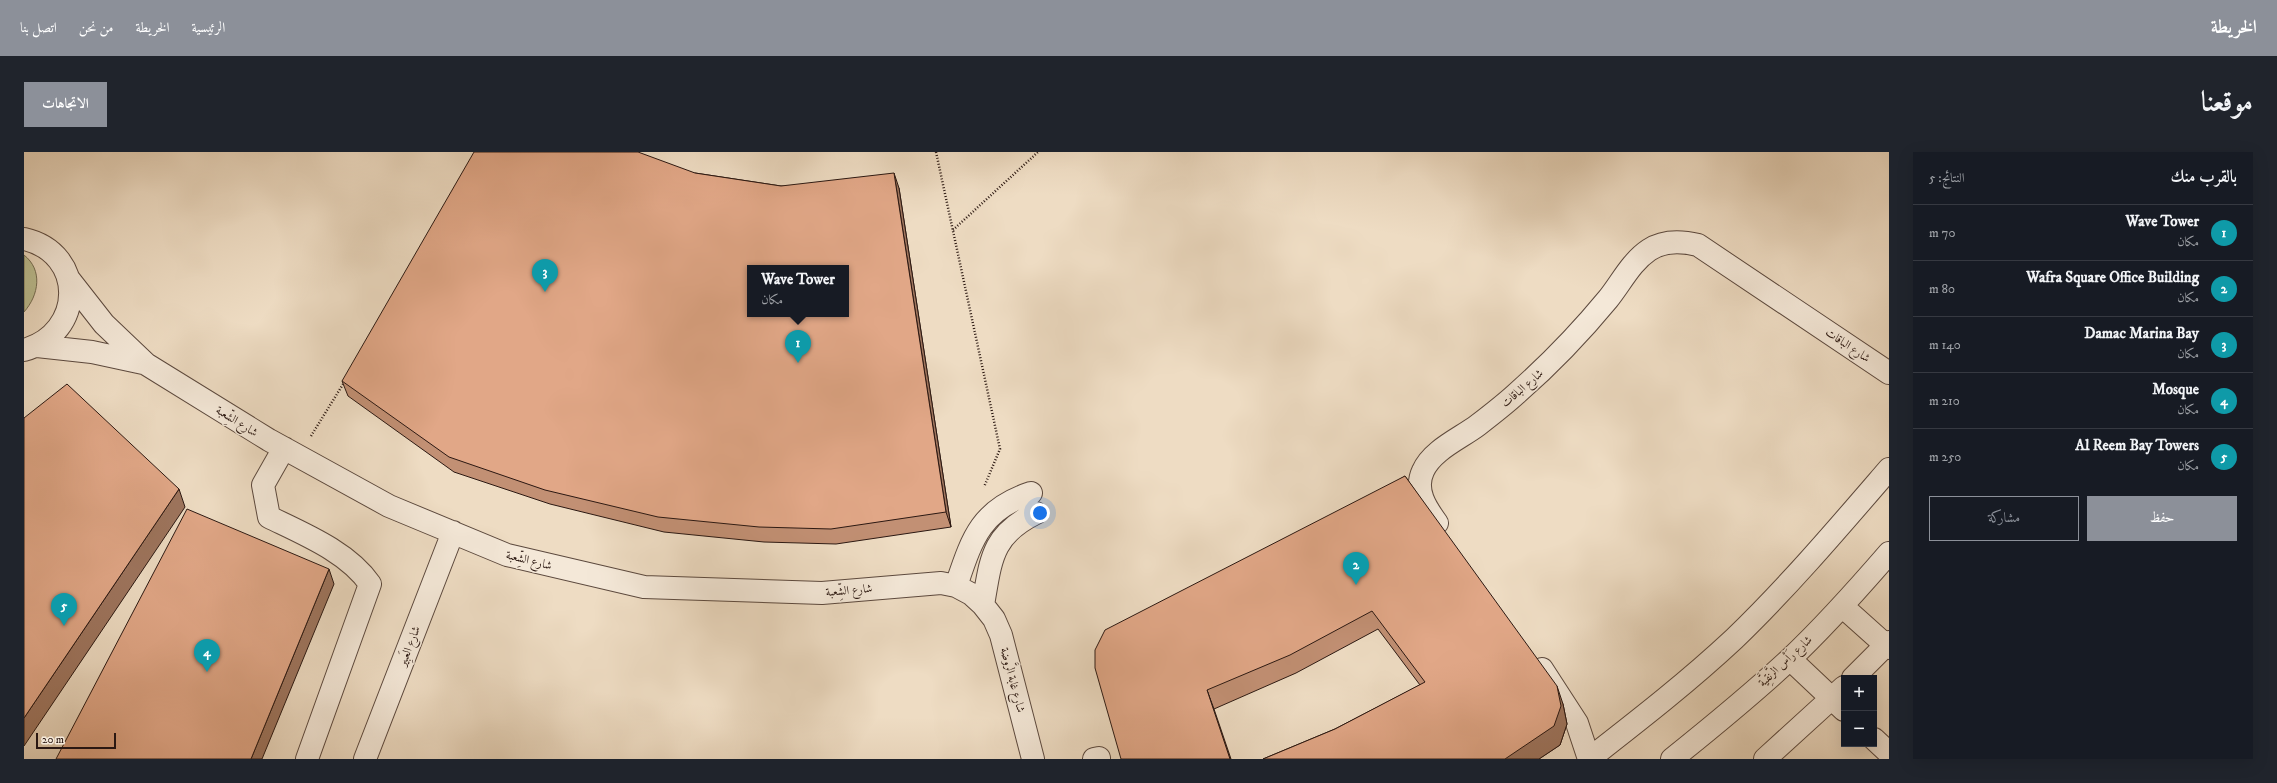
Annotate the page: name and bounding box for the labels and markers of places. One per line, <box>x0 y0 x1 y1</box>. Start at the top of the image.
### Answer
pin: 3 <box>532 259 558 292</box>
pin: 1 <box>785 330 811 363</box>
pin: 2 <box>1343 552 1369 585</box>
pin: 5 <box>51 593 77 626</box>
pin: 4 <box>194 639 220 672</box>

